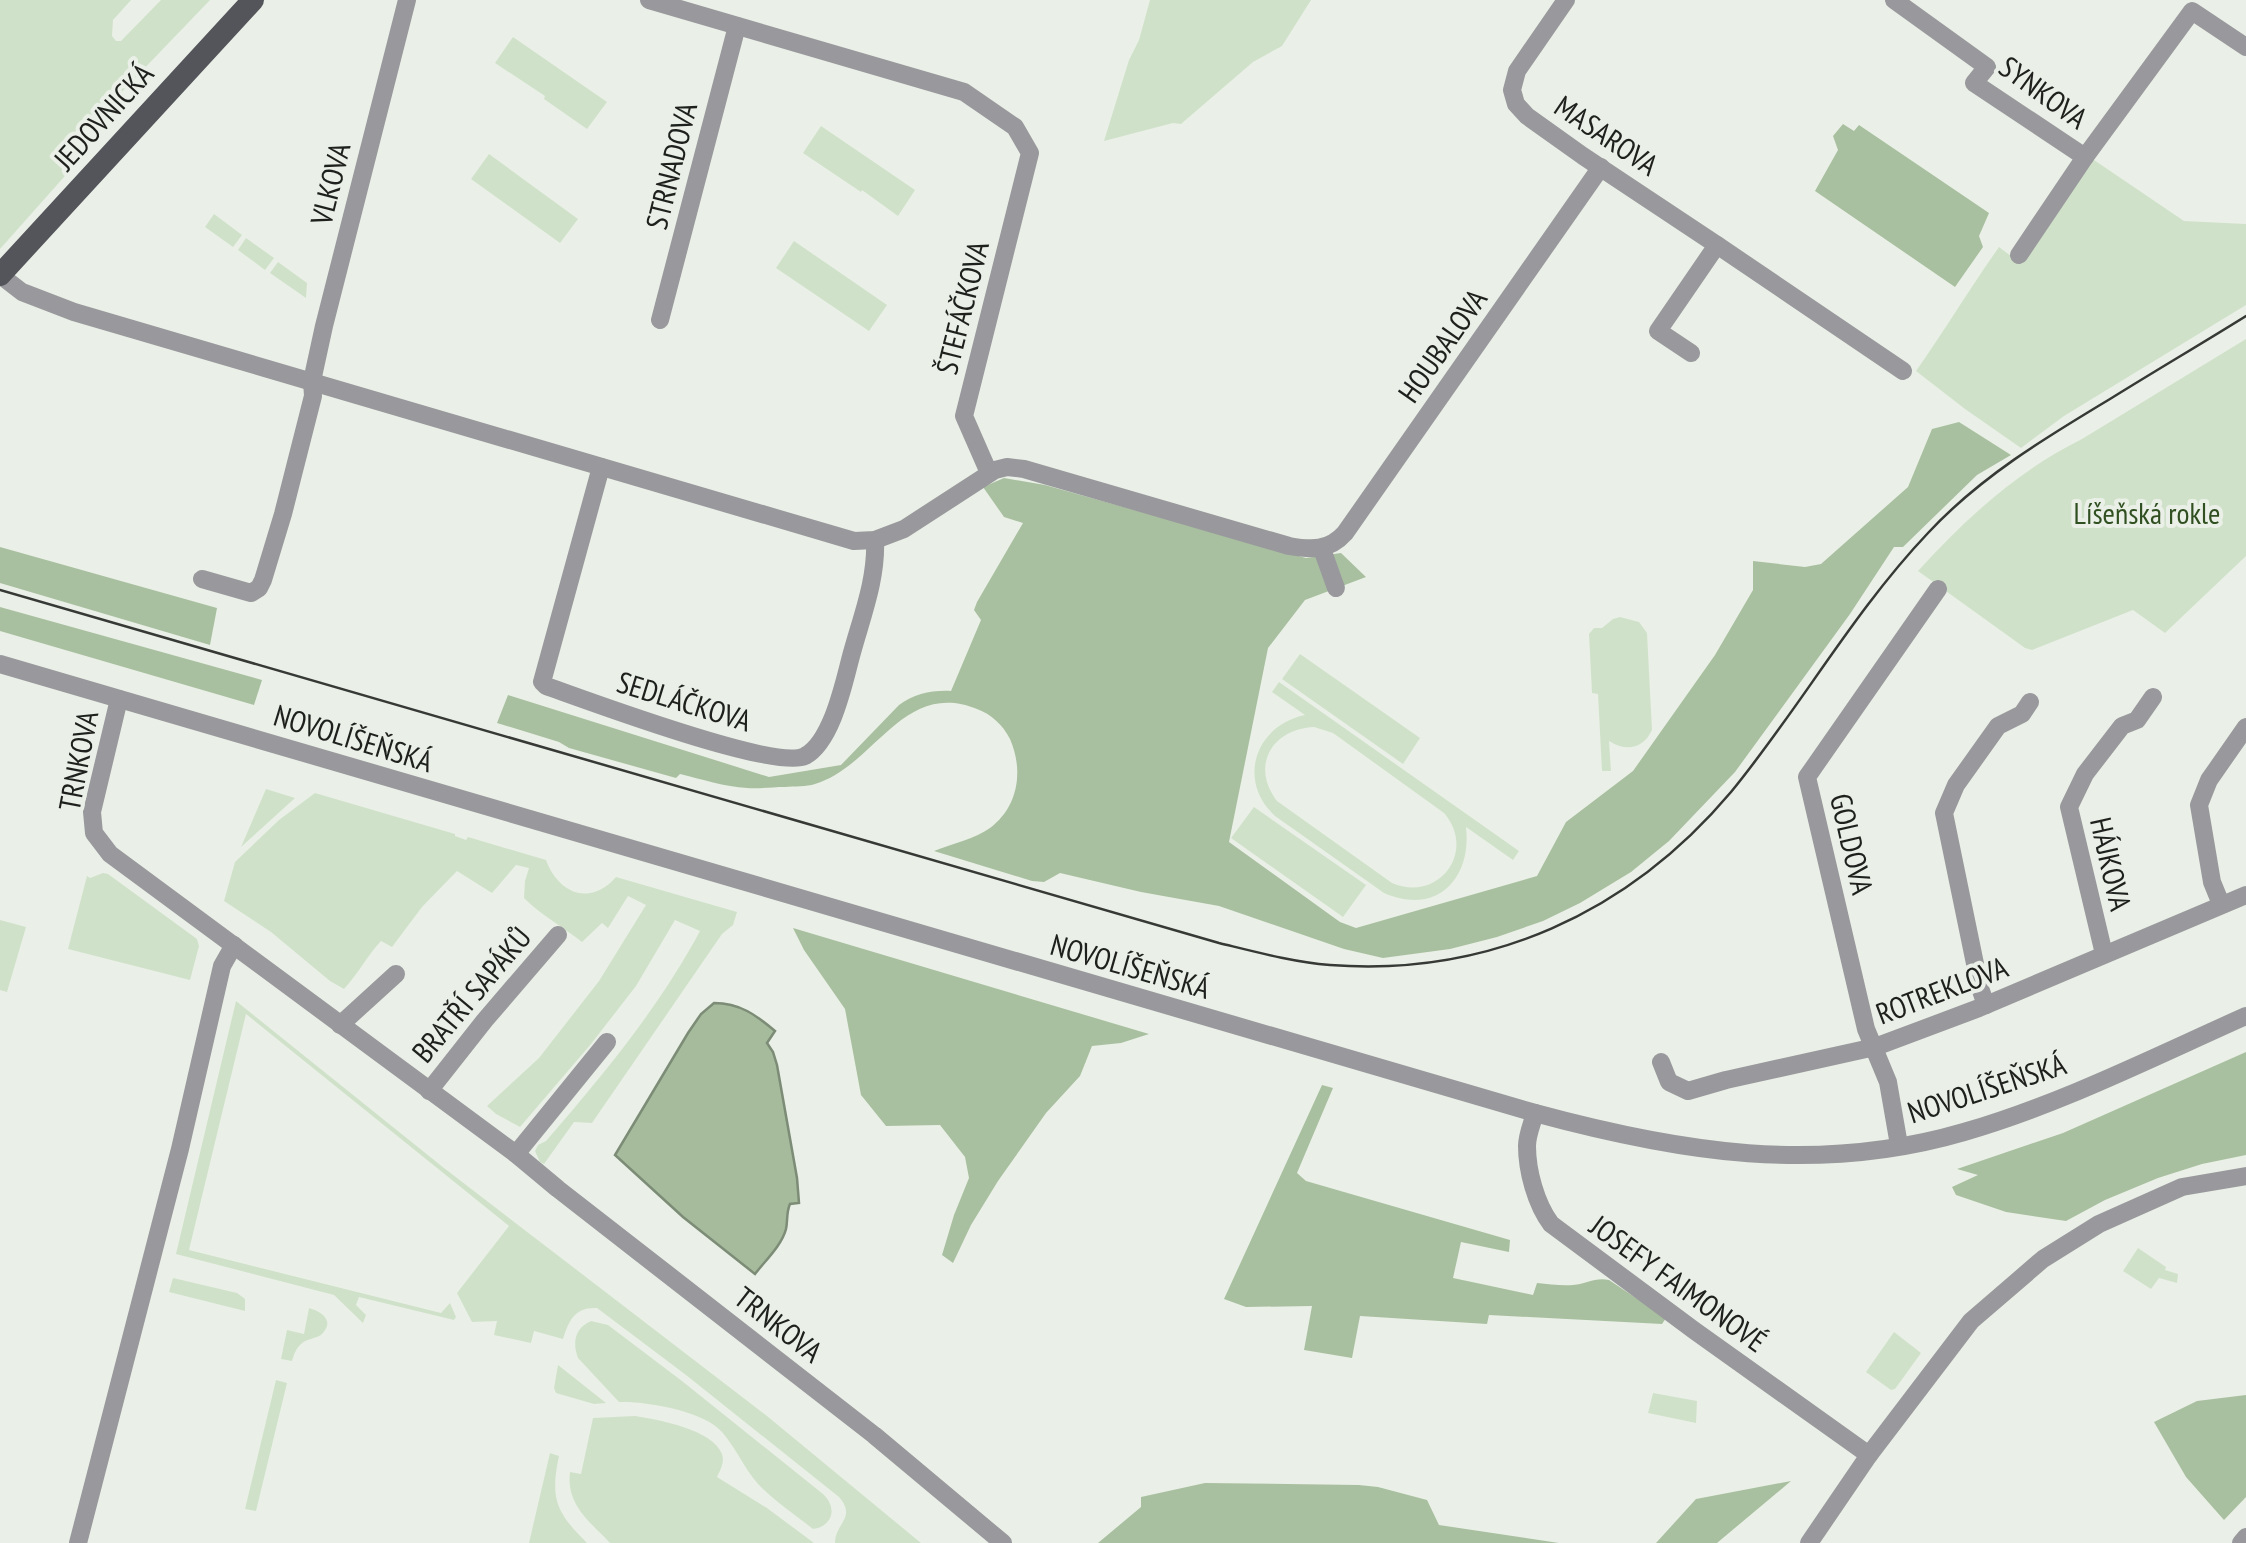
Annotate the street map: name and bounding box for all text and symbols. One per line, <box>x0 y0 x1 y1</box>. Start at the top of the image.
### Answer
street label: SYNKOVA <box>1992 47 2096 137</box>
street label: JEDOVNICKÁ <box>44 54 162 178</box>
street label: MASAROVA <box>1548 86 1667 184</box>
street label: STRNADOVA <box>636 97 705 233</box>
street label: VLKOVA <box>300 138 359 230</box>
street label: ŠTEFÁČKOVA <box>926 236 997 378</box>
street label: HOUBALOVA <box>1389 280 1495 410</box>
park label: Líšeňská rokle <box>2074 493 2221 532</box>
street label: SEDLÁČKOVA <box>613 662 757 740</box>
street label: NOVOLÍŠEŇSKÁ <box>269 695 438 780</box>
street label: TRNKOVA <box>49 707 106 814</box>
street label: GOLDOVA <box>1822 790 1883 899</box>
street label: HÁJKOVA <box>2082 813 2141 915</box>
street label: BRATŘÍ SAPÁKŮ <box>403 918 539 1070</box>
street label: NOVOLÍŠEŇSKÁ <box>1046 924 1215 1007</box>
street label: ROTREKLOVA <box>1870 946 2014 1033</box>
street label: NOVOLÍŠEŇSKÁ <box>1903 1043 2071 1131</box>
street label: JOSEFY FAIMONOVÉ <box>1582 1205 1775 1360</box>
street label: TRNKOVA <box>727 1277 831 1371</box>

